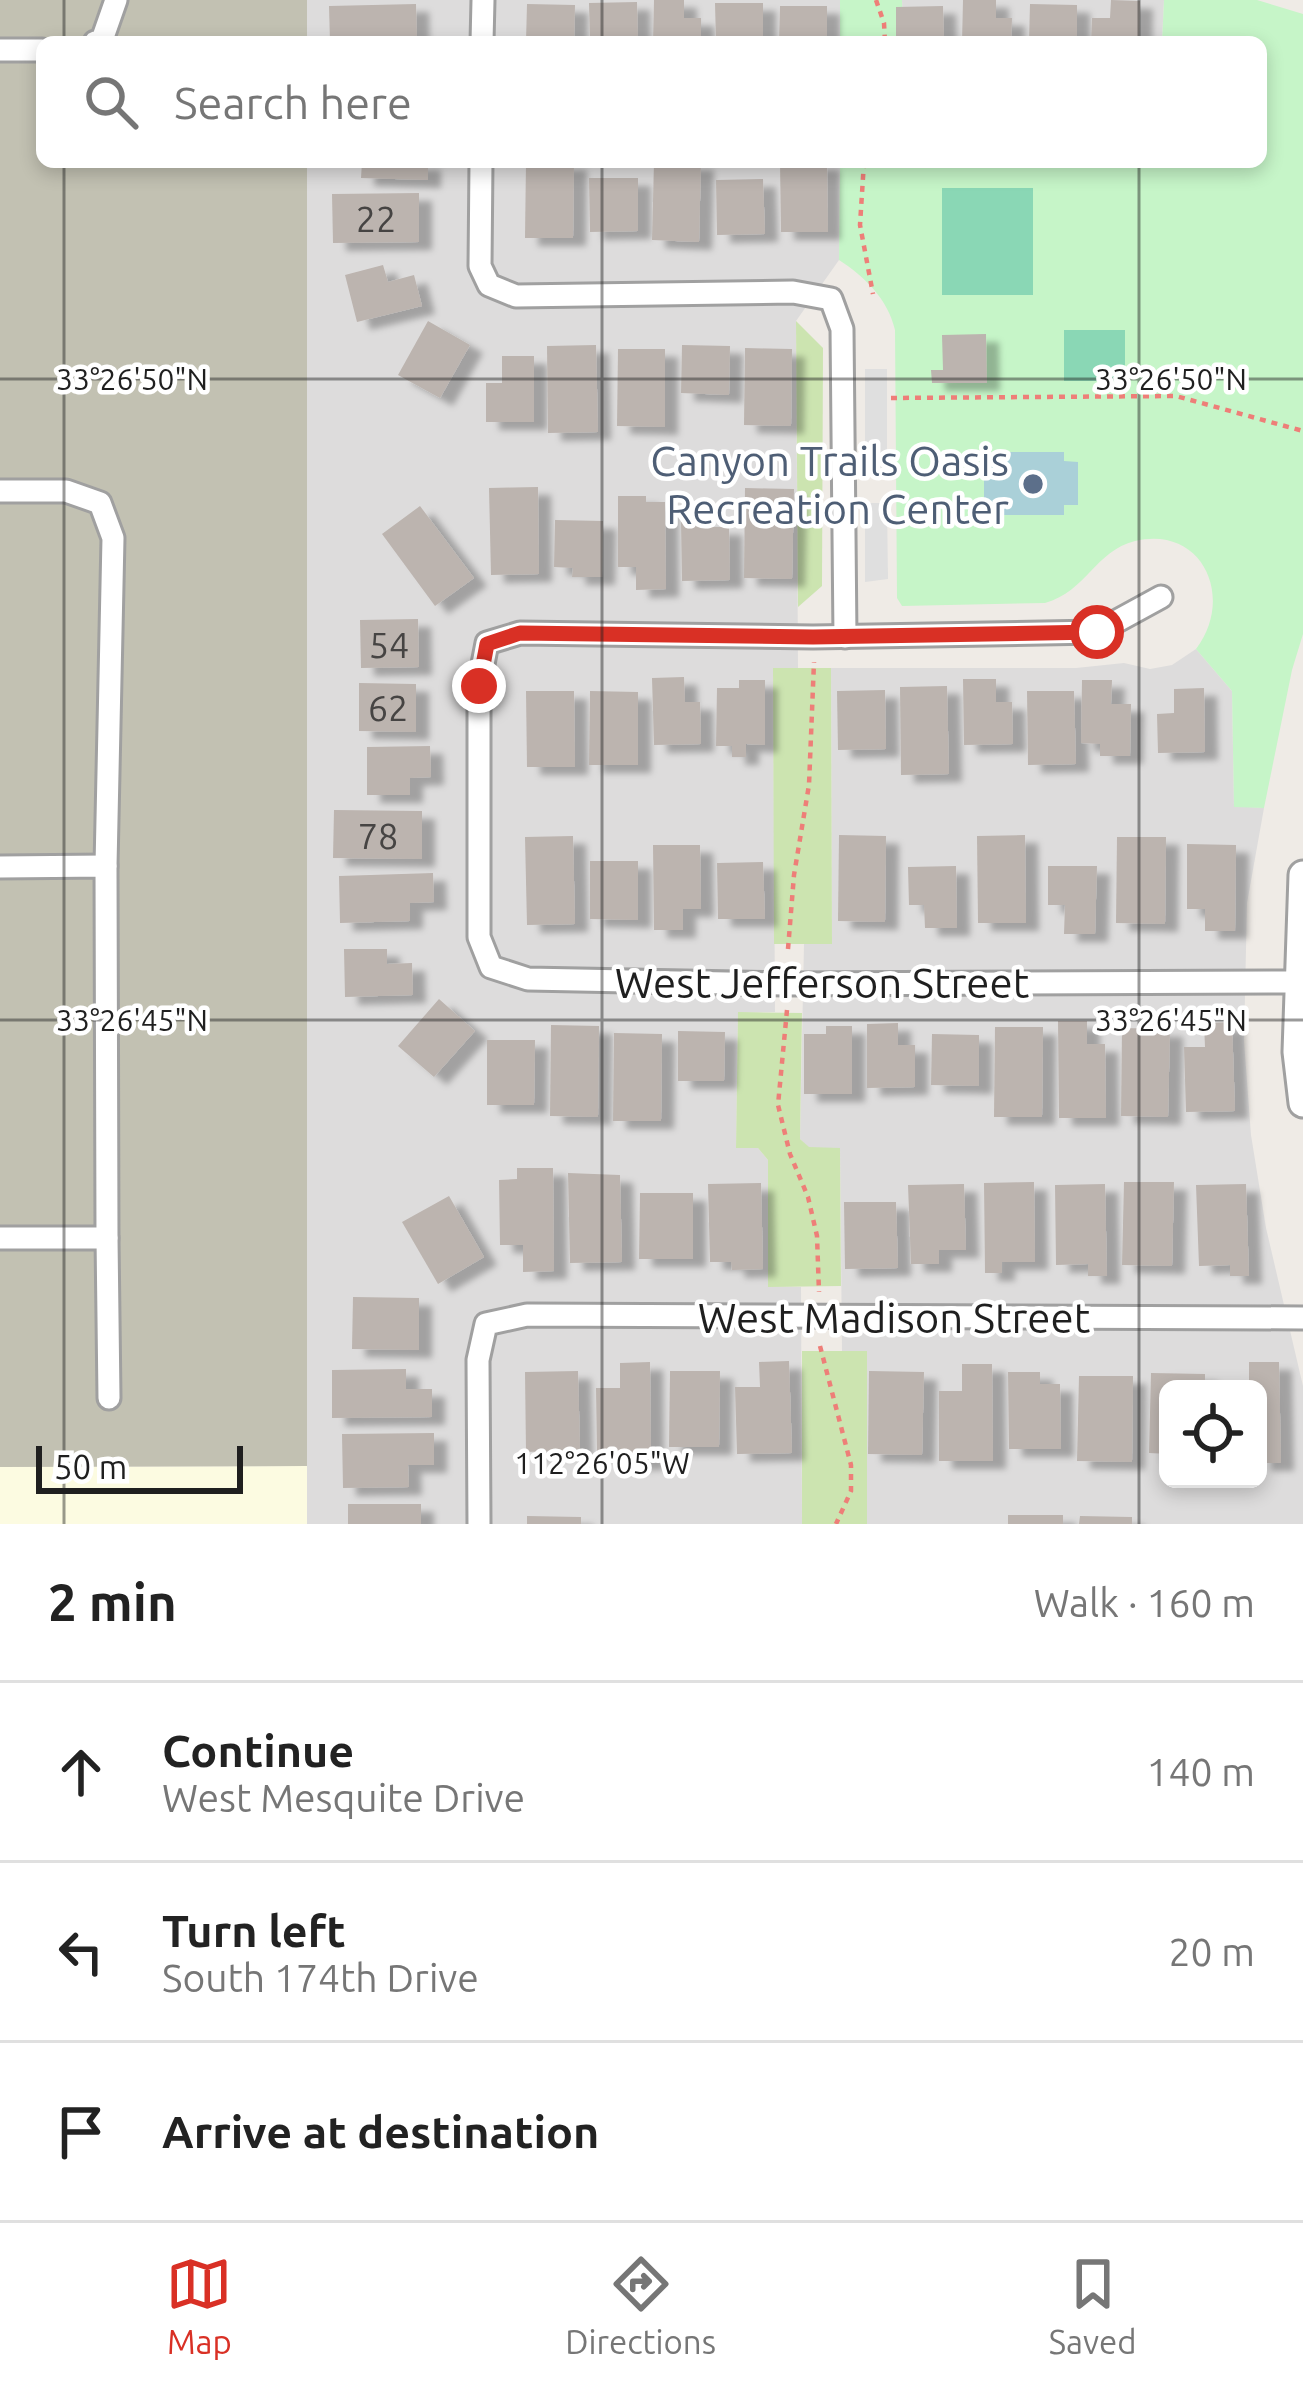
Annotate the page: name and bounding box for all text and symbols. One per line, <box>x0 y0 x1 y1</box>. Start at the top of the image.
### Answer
search box <box>36 36 1267 168</box>
icon: search <box>78 69 144 135</box>
text: Search here <box>174 77 412 128</box>
house number: 22 <box>356 198 396 239</box>
text: 33°26'50"N <box>56 362 208 396</box>
text: 33°26'50"N <box>1095 362 1247 396</box>
place label: Canyon Trails Oasis Recreation Center <box>650 437 1009 532</box>
marker: Canyon Trails Oasis Recreation Center <box>1020 471 1046 497</box>
route start <box>1070 605 1124 659</box>
house number: 54 <box>369 624 409 665</box>
route end <box>452 659 506 713</box>
house number: 62 <box>368 687 408 728</box>
house number: 78 <box>358 815 398 856</box>
street label: West Jefferson Street <box>615 959 1029 1006</box>
text: 33°26'45"N <box>56 1003 208 1037</box>
text: 33°26'45"N <box>1095 1003 1247 1037</box>
street label: West Madison Street <box>698 1294 1090 1341</box>
map controls <box>1159 1380 1267 1488</box>
button: locate <box>1159 1380 1267 1488</box>
scale bar <box>36 1440 243 1493</box>
text: 112°26'05"W <box>514 1446 690 1480</box>
text: 50 m <box>54 1448 127 1485</box>
text: 2 min <box>48 1573 177 1631</box>
text: Walk · 160 m <box>1034 1581 1255 1624</box>
text: Continue <box>162 1725 354 1776</box>
icon: ahead <box>48 1739 114 1805</box>
text: 140 m <box>1146 1750 1255 1793</box>
text: West Mesquite Drive <box>162 1776 525 1819</box>
text: Turn left <box>162 1905 346 1956</box>
icon: left <box>48 1919 114 1985</box>
text: 20 m <box>1168 1930 1255 1973</box>
text: South 174th Drive <box>162 1956 479 1999</box>
icon: arrive <box>48 2099 114 2165</box>
text: Arrive at destination <box>162 2106 599 2157</box>
tab: Map <box>166 2251 232 2360</box>
tab: Directions <box>565 2251 716 2360</box>
tab: Saved <box>1049 2251 1137 2360</box>

